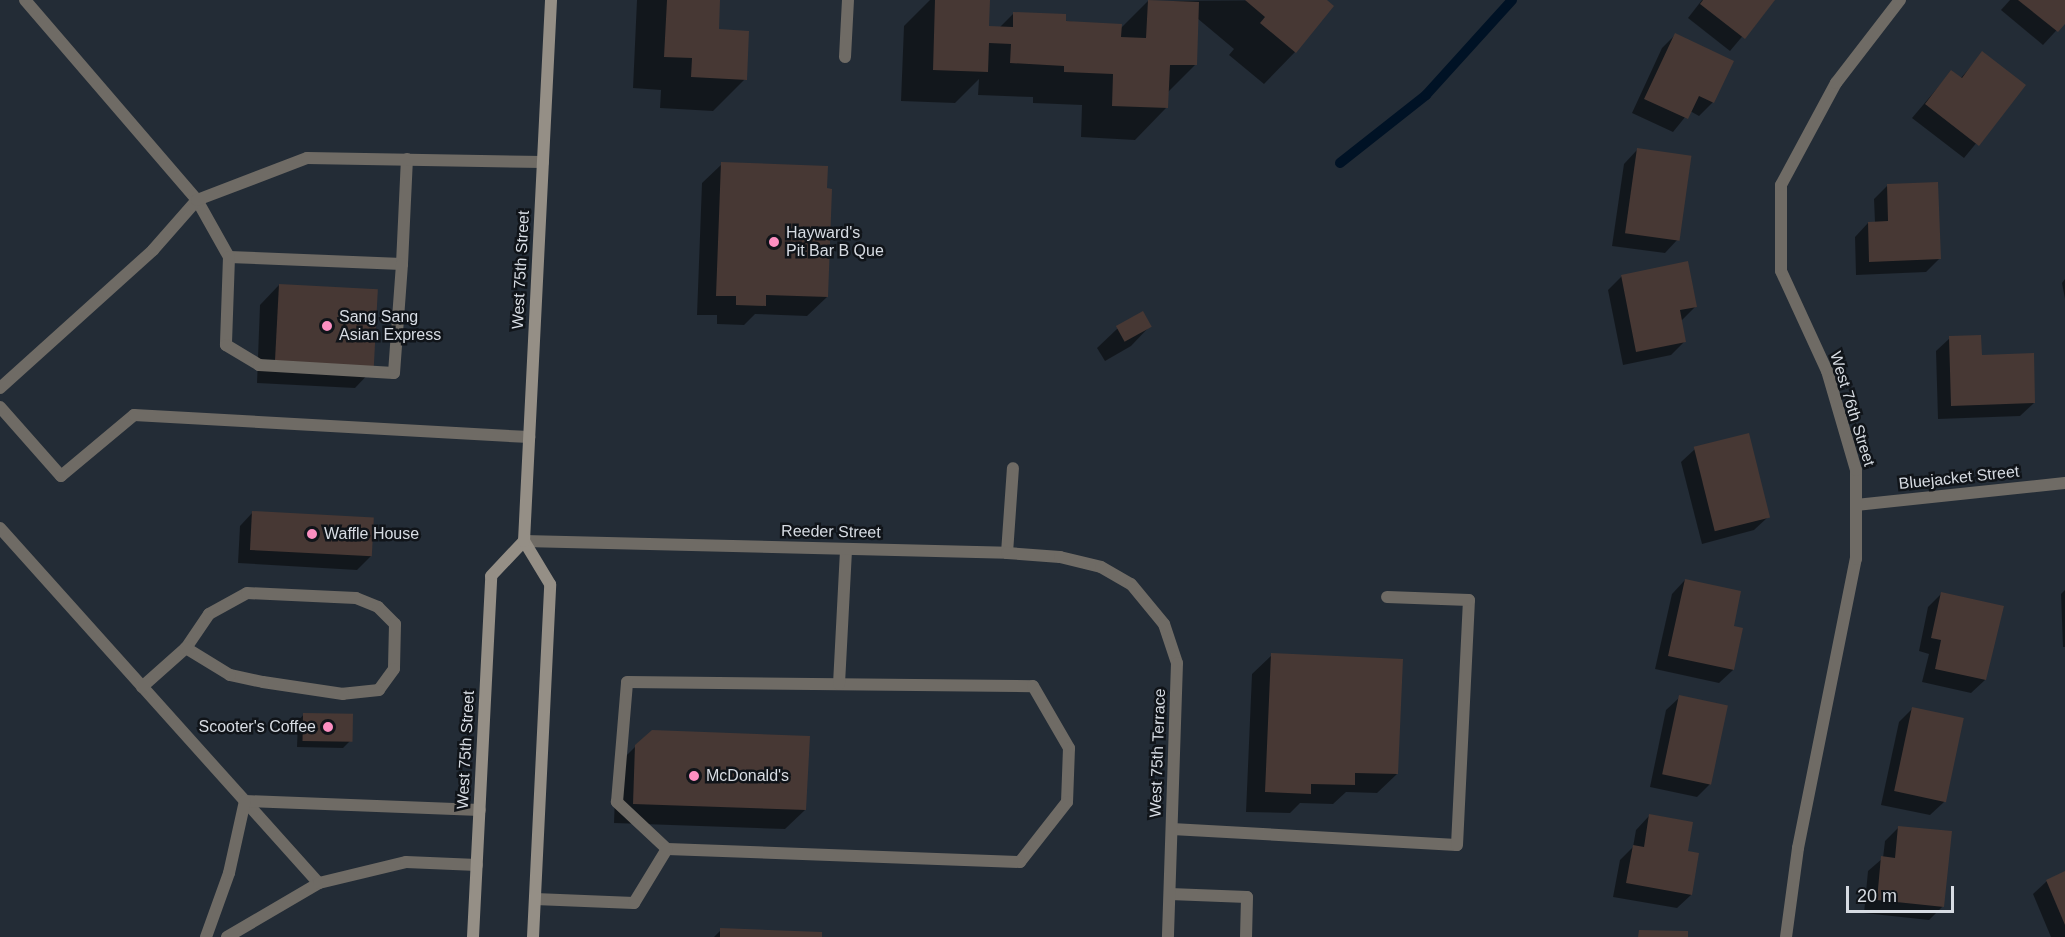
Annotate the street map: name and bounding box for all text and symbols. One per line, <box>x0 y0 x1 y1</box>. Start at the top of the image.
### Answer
street label: West 75th Street <box>508 210 534 330</box>
place label: Hayward's Pit Bar B Que <box>786 223 884 261</box>
marker: Hayward's Pit Bar B Que <box>767 235 781 249</box>
place label: Sang Sang Asian Express <box>339 307 441 345</box>
marker: Sang Sang Asian Express <box>320 319 334 333</box>
street label: West 76th Street <box>1825 349 1879 469</box>
street label: Bluejacket Street <box>1898 462 2020 494</box>
street label: Reeder Street <box>781 522 881 542</box>
place label: Waffle House <box>324 524 419 544</box>
marker: Waffle House <box>305 527 319 541</box>
street label: West 75th Terrace <box>1146 688 1170 818</box>
street label: West 75th Street <box>453 690 479 810</box>
place label: Scooter's Coffee <box>199 717 316 737</box>
marker: Scooter's Coffee <box>321 720 335 734</box>
place label: McDonald's <box>706 766 789 786</box>
marker: McDonald's <box>687 769 701 783</box>
scale bar <box>1849 874 1957 912</box>
text: 20 m <box>1857 886 1897 906</box>

